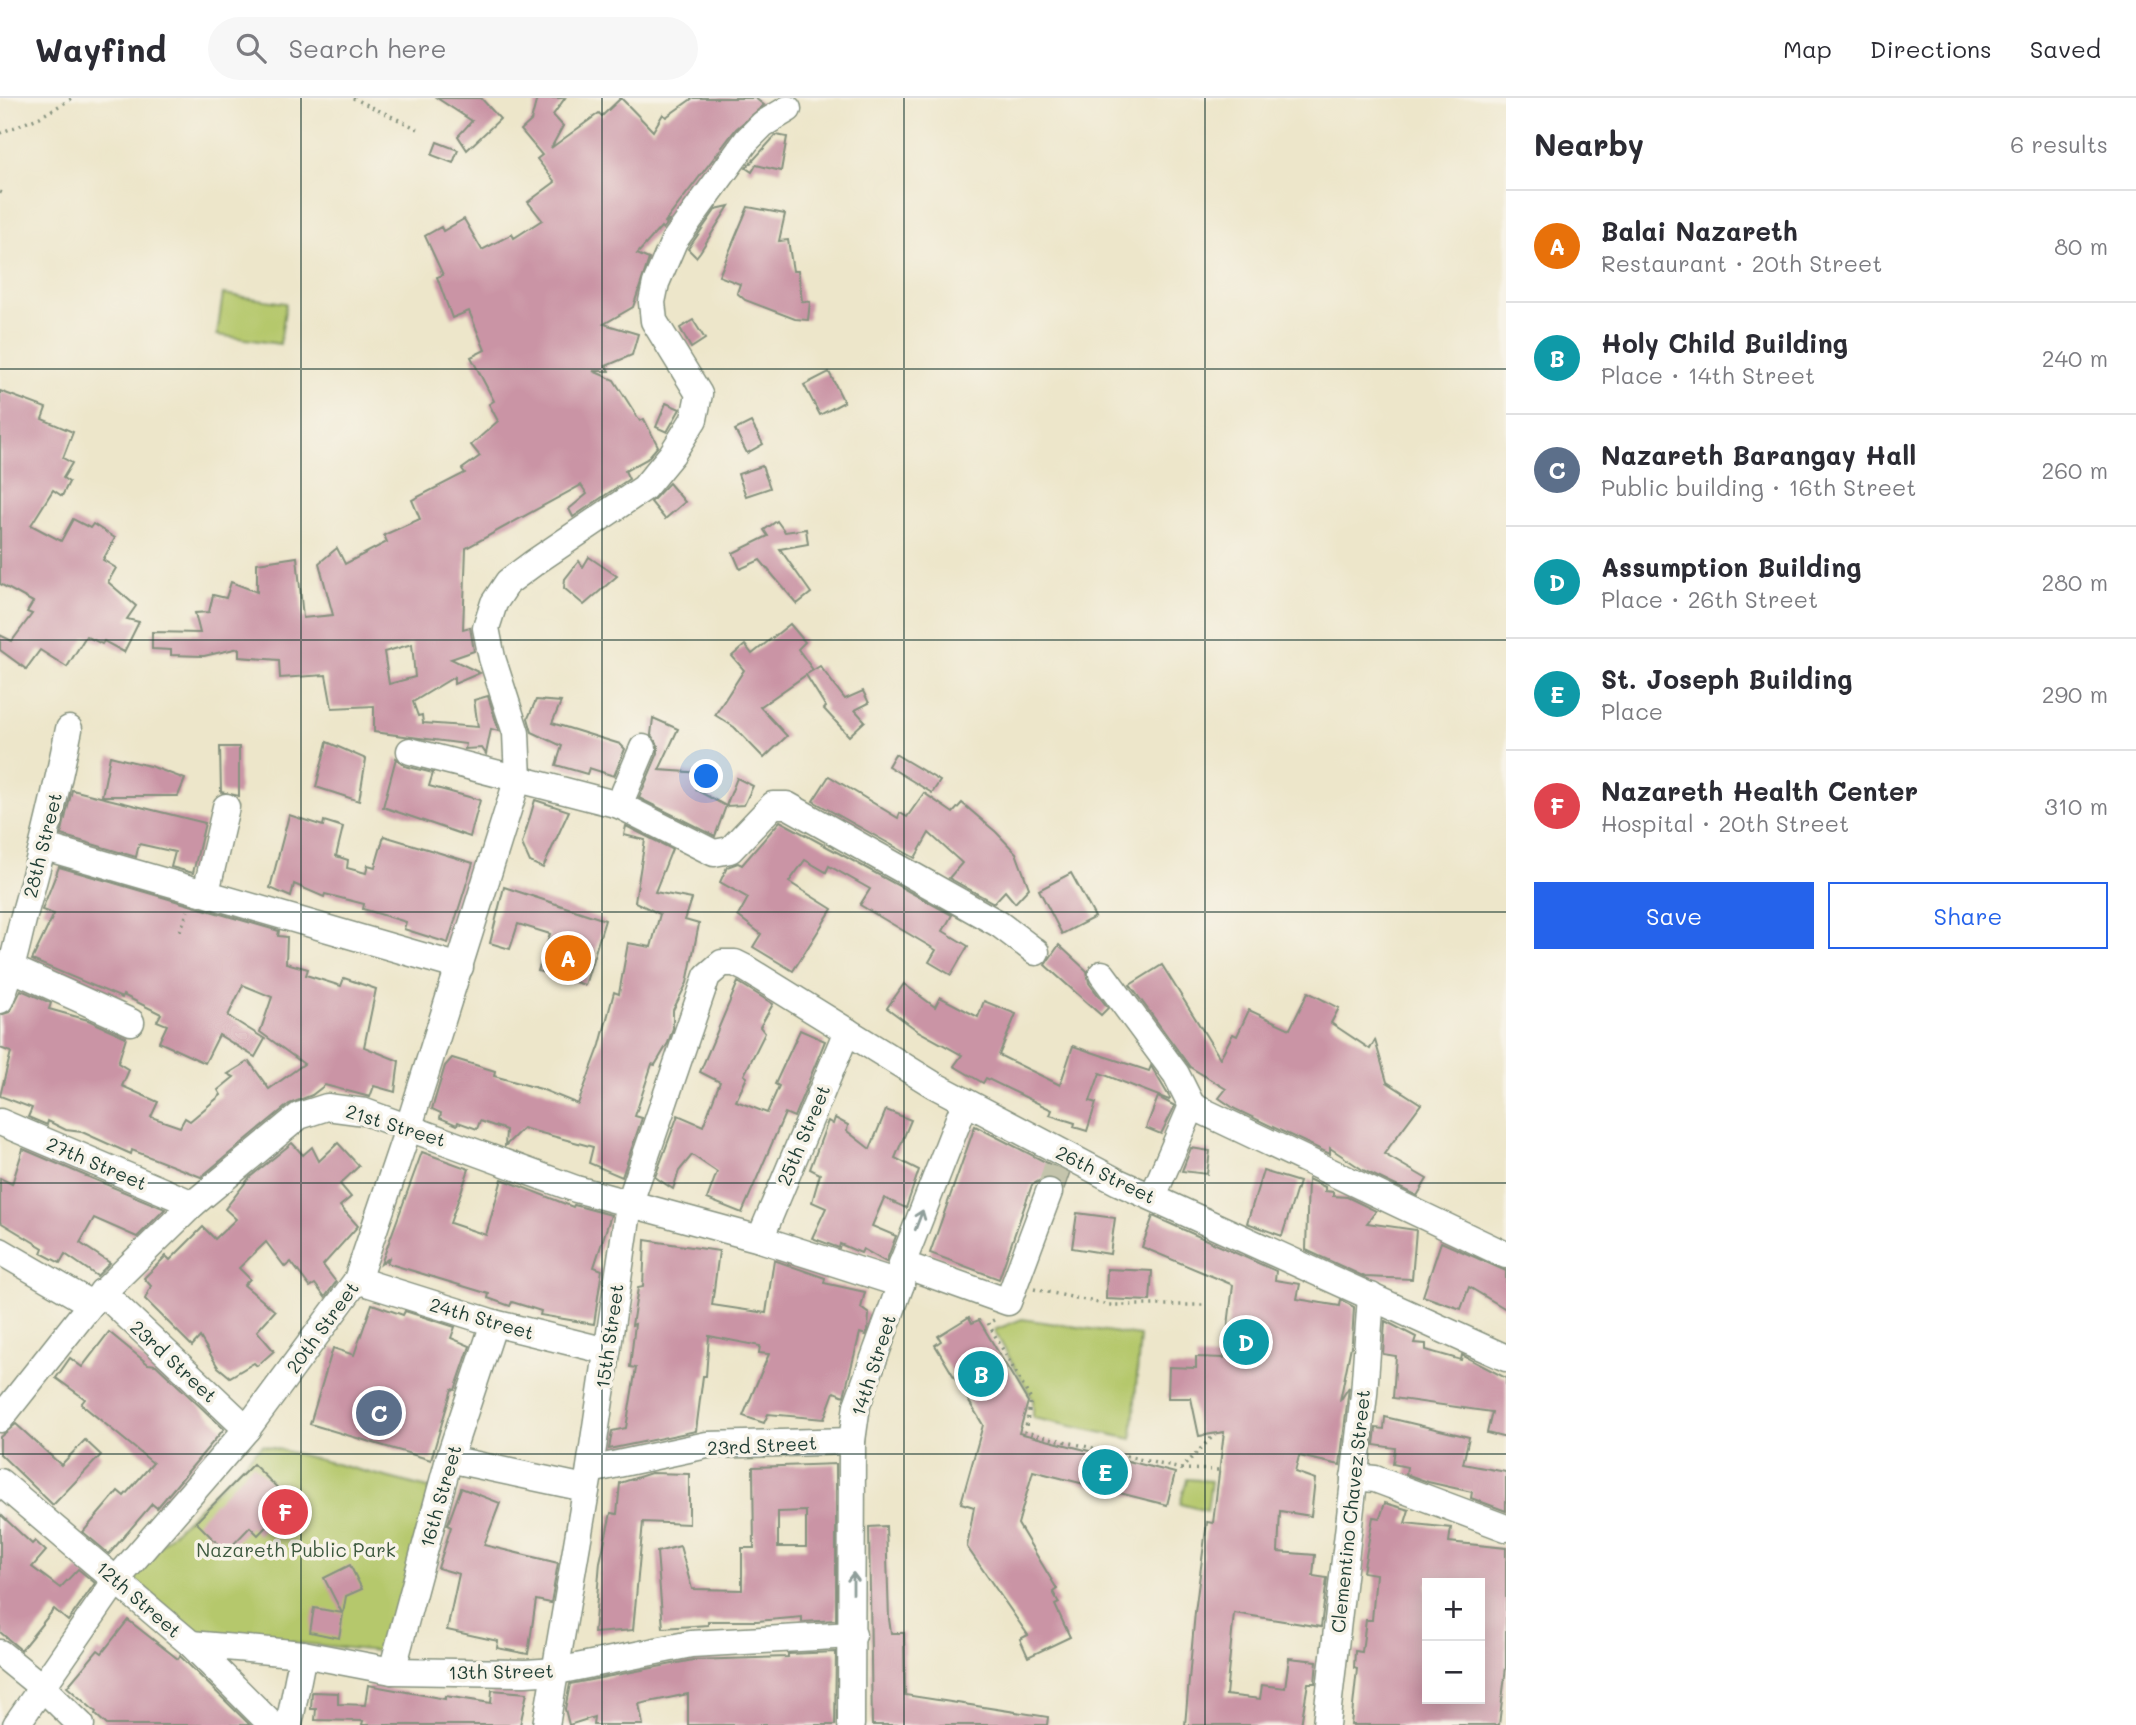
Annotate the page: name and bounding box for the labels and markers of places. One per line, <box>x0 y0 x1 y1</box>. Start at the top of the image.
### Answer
pin: A <box>545 932 591 984</box>
pin: D <box>1223 1316 1269 1368</box>
pin: B <box>958 1348 1004 1400</box>
pin: C <box>356 1387 402 1439</box>
pin: E <box>1082 1446 1128 1498</box>
pin: F <box>262 1486 308 1538</box>

